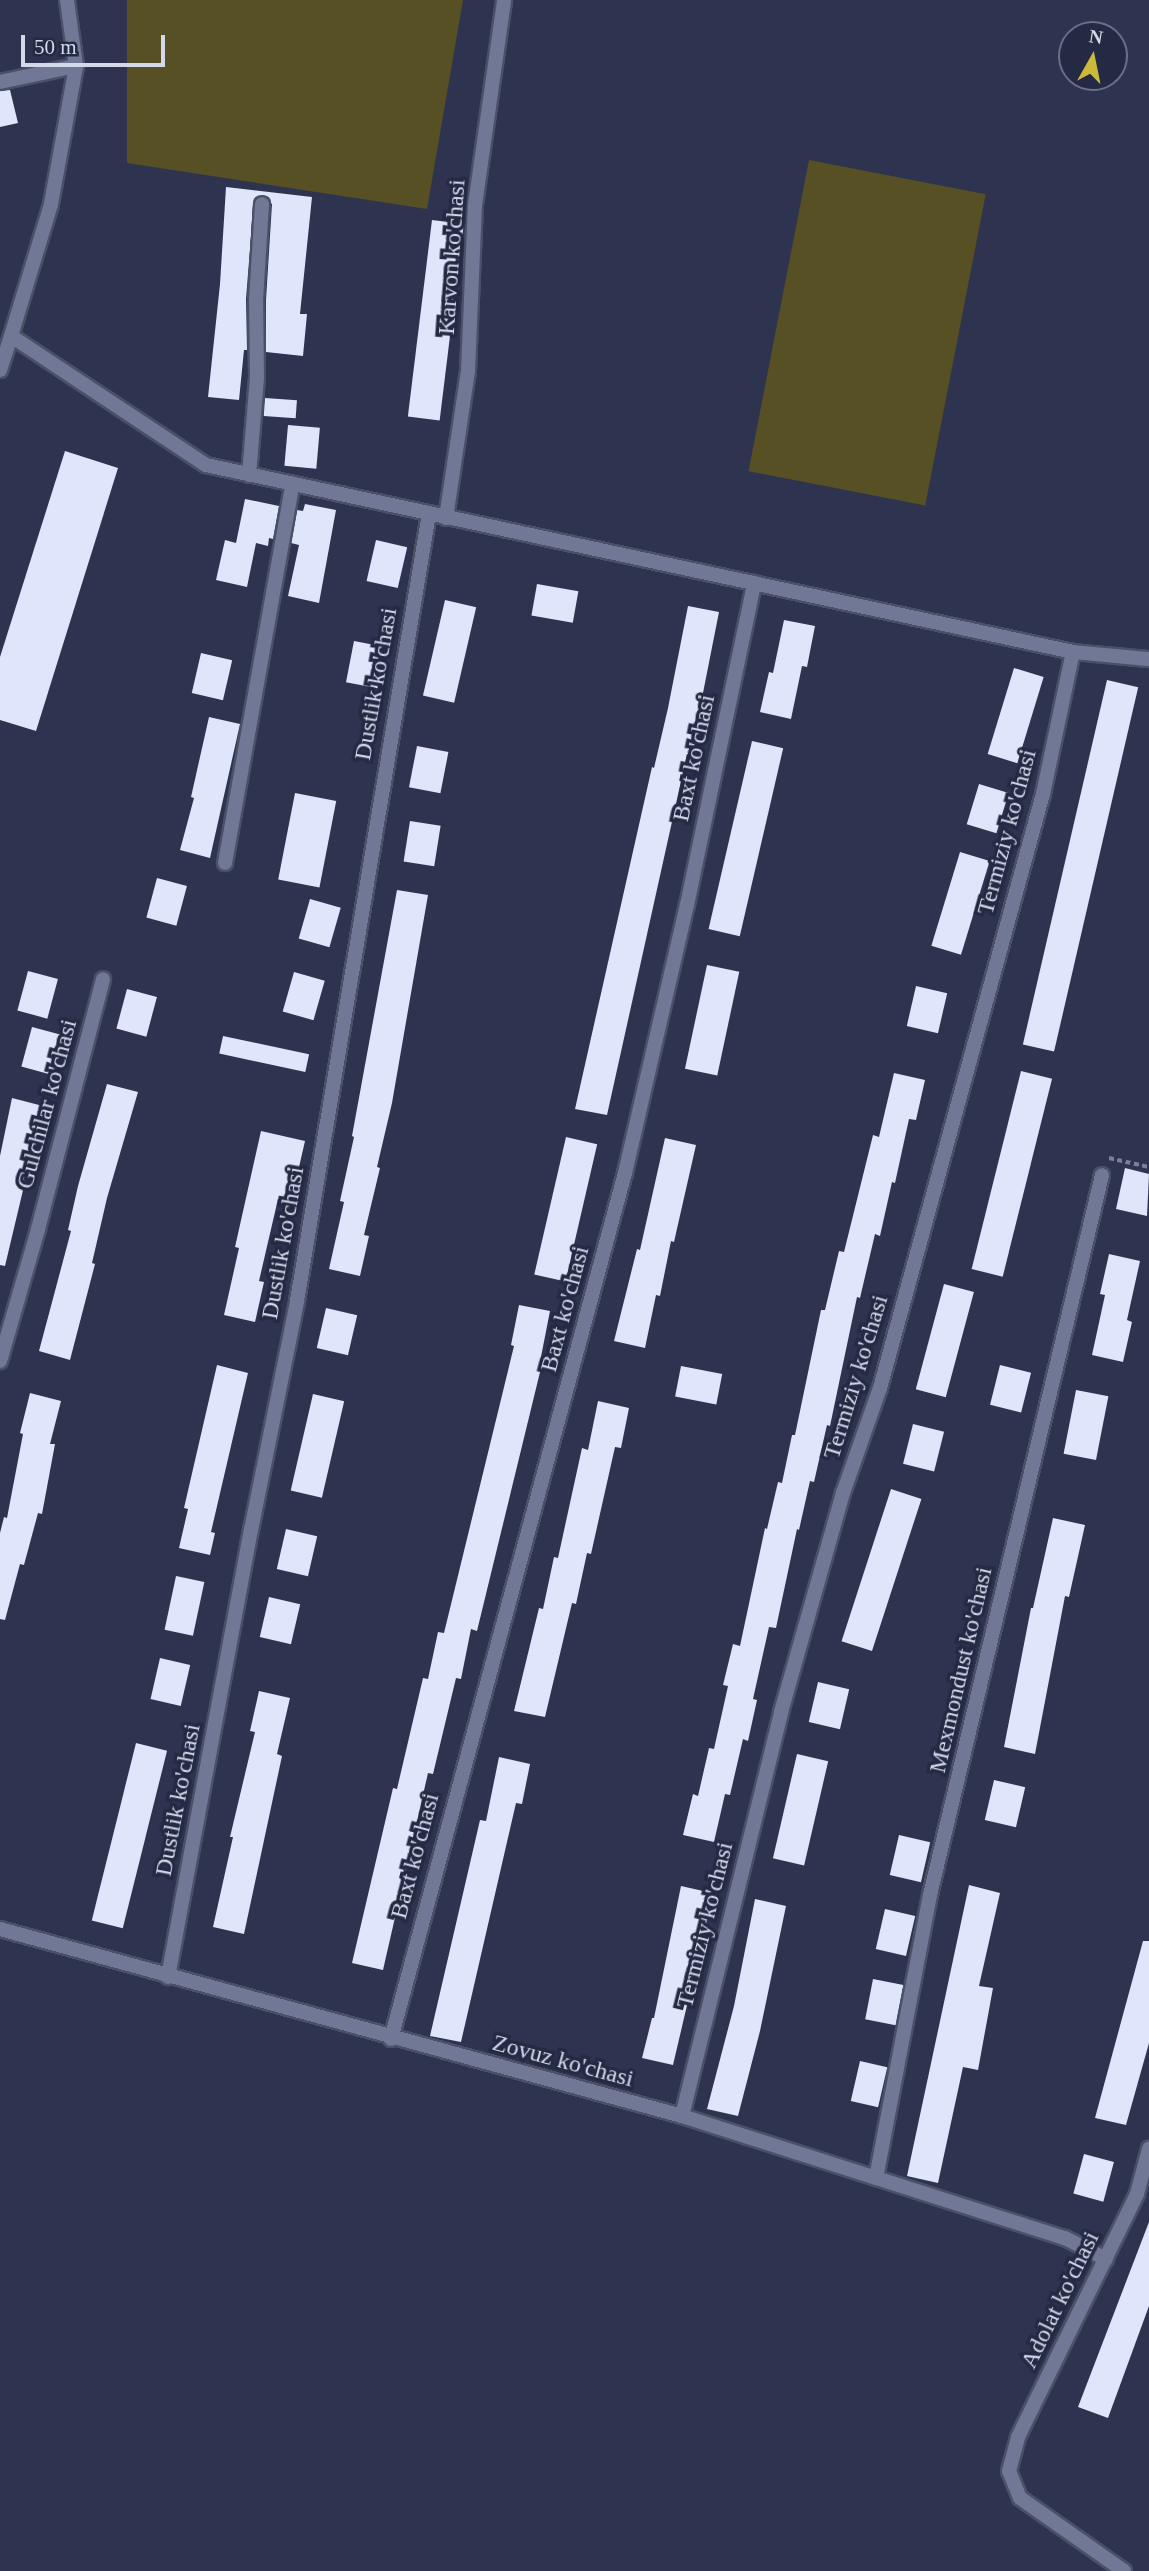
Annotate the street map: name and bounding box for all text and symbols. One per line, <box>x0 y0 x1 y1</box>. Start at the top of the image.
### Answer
scale bar <box>24 21 168 65</box>
north arrow <box>1058 21 1128 91</box>
text: N <box>1088 25 1104 48</box>
text: 50 m <box>34 35 77 59</box>
street label: Karvon ko'chasi <box>432 178 472 336</box>
street label: Dustlik ko'chasi <box>348 606 404 762</box>
street label: Baxt ko'chasi <box>667 692 721 824</box>
street label: Termiziy ko'chasi <box>971 746 1043 918</box>
street label: Gulchilar ko'chasi <box>11 1016 83 1192</box>
street label: Dustlik ko'chasi <box>255 1165 311 1321</box>
street label: Baxt ko'chasi <box>534 1243 596 1375</box>
street label: Termiziy ko'chasi <box>817 1292 895 1462</box>
street label: Mexmondust ko'chasi <box>923 1564 999 1776</box>
street label: Dustlik ko'chasi <box>149 1722 207 1878</box>
street label: Baxt ko'chasi <box>384 1790 446 1922</box>
street label: Termiziy ko'chasi <box>670 1839 740 2011</box>
street label: Zovuz ko'chasi <box>489 2028 637 2094</box>
street label: Adolat ko'chasi <box>1014 2227 1106 2373</box>

